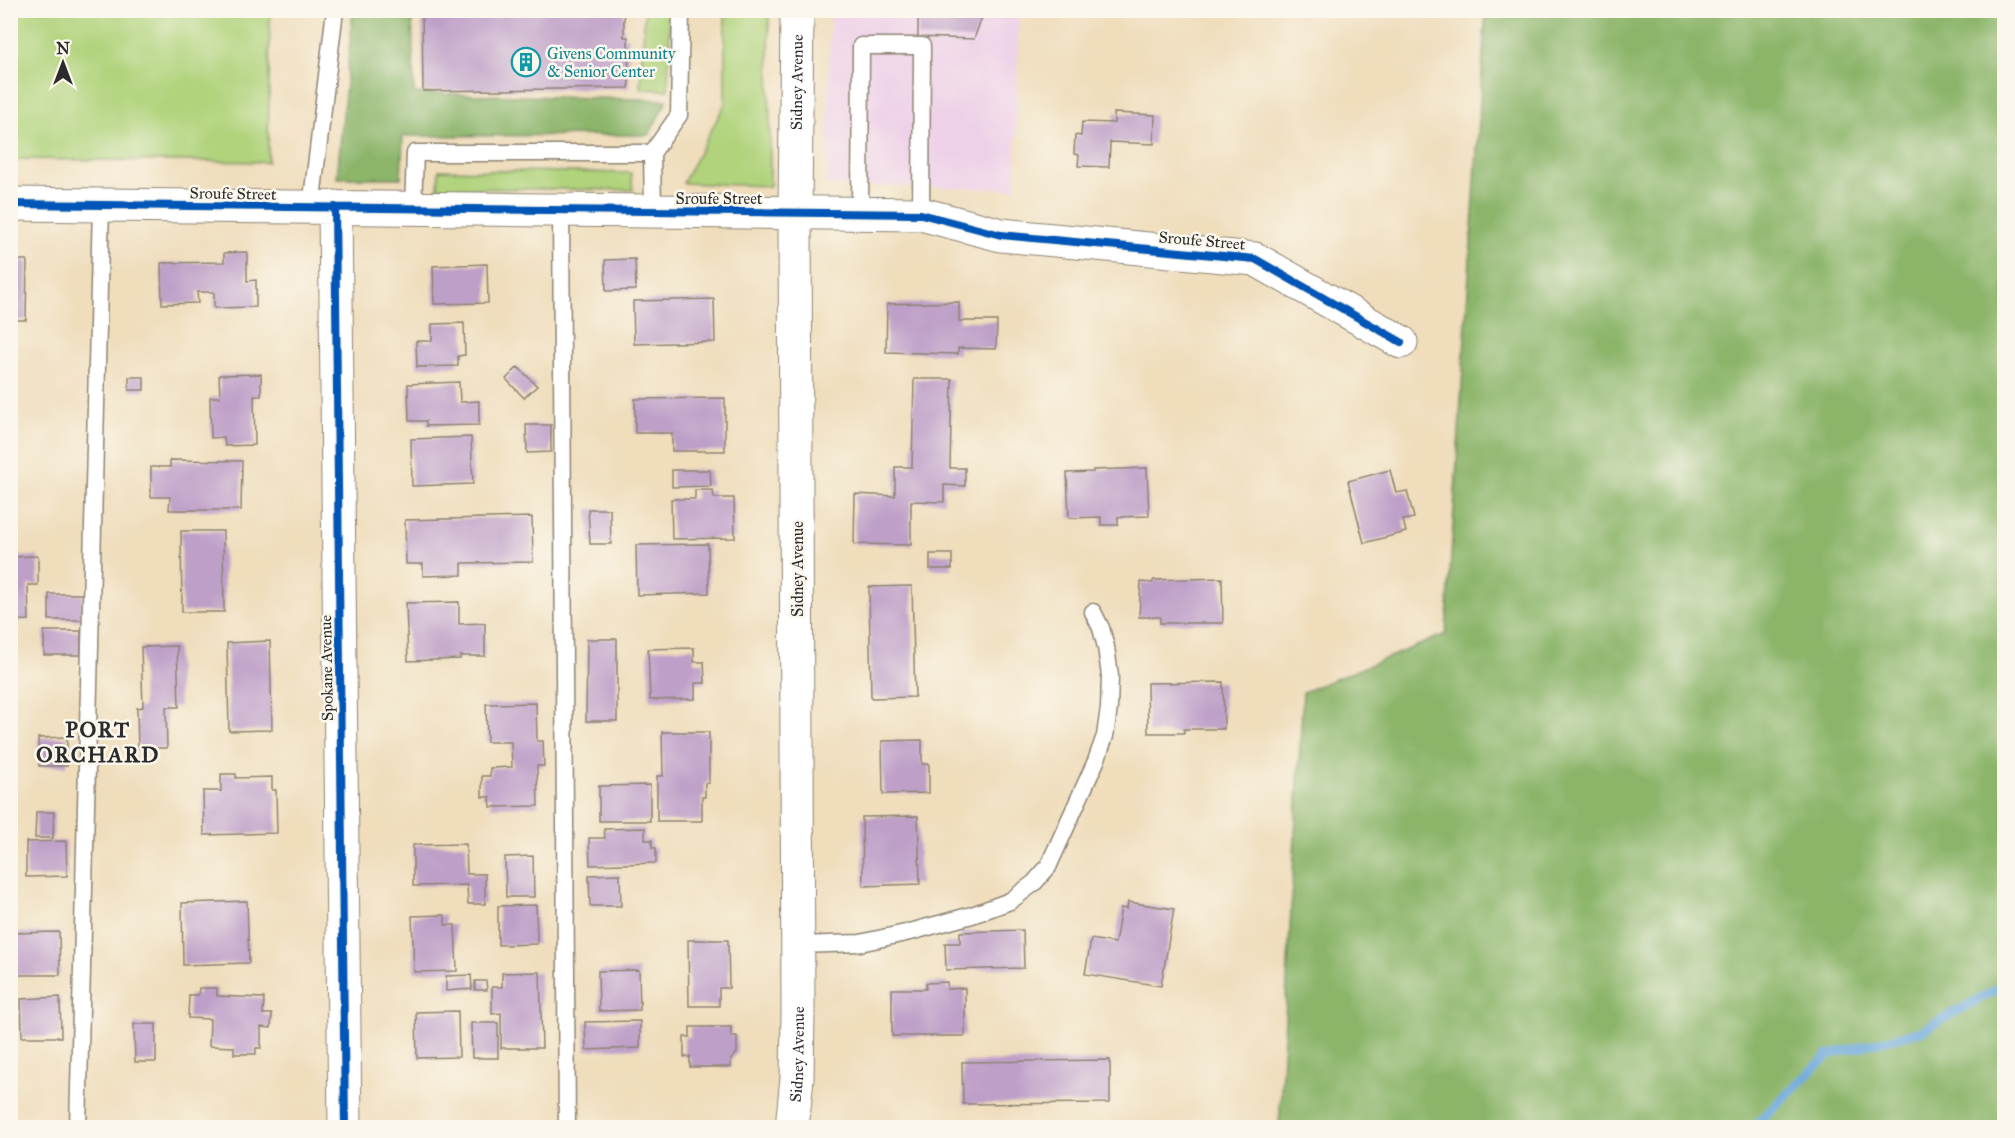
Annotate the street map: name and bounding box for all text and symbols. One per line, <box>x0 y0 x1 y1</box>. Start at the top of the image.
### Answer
north arrow <box>33 33 93 93</box>
street label: Sidney Avenue <box>787 34 807 130</box>
text: N <box>56 39 70 58</box>
place label: Givens Community & Senior Center <box>547 44 676 81</box>
building icon: Givens Community & Senior Center <box>510 46 542 78</box>
street label: Sroufe Street <box>189 183 277 204</box>
street label: Sroufe Street <box>676 189 763 208</box>
street label: Sroufe Street <box>1158 227 1246 254</box>
street label: Sidney Avenue <box>788 521 807 617</box>
street label: Spokane Avenue <box>316 614 337 721</box>
district label: PORT ORCHARD <box>36 716 160 768</box>
street label: Sidney Avenue <box>786 1006 808 1103</box>

